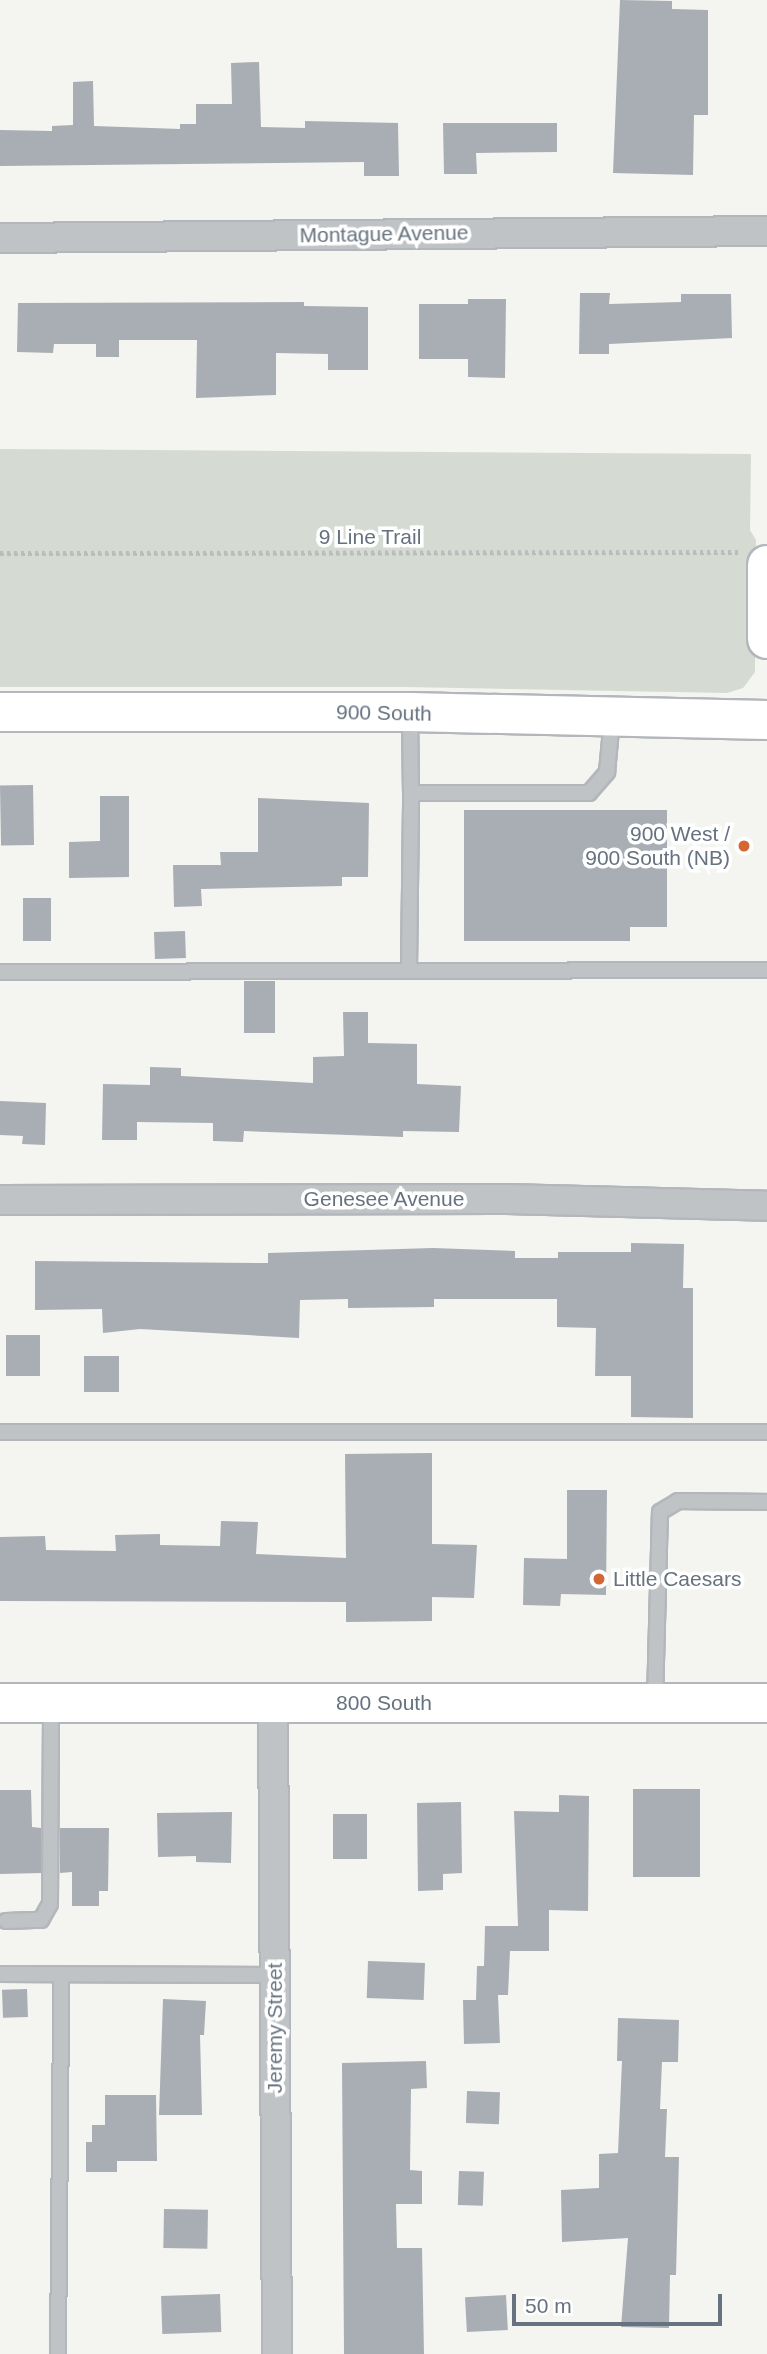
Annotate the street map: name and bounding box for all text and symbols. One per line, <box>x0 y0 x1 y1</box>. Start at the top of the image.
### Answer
street label: Montague Avenue <box>299 220 469 248</box>
street label: 9 Line Trail <box>318 524 422 550</box>
street label: 900 South <box>336 700 432 726</box>
place label: 900 West / 900 South (NB) <box>585 821 730 871</box>
marker: 900 West / 900 South (NB) <box>736 838 752 854</box>
street label: Genesee Avenue <box>303 1186 465 1212</box>
place label: Little Caesars <box>613 1566 741 1592</box>
marker: Little Caesars <box>591 1571 607 1587</box>
street label: 800 South <box>336 1690 432 1716</box>
street label: Jeremy Street <box>262 1963 288 2093</box>
scale bar <box>515 2280 725 2324</box>
text: 50 m <box>525 2294 572 2317</box>

